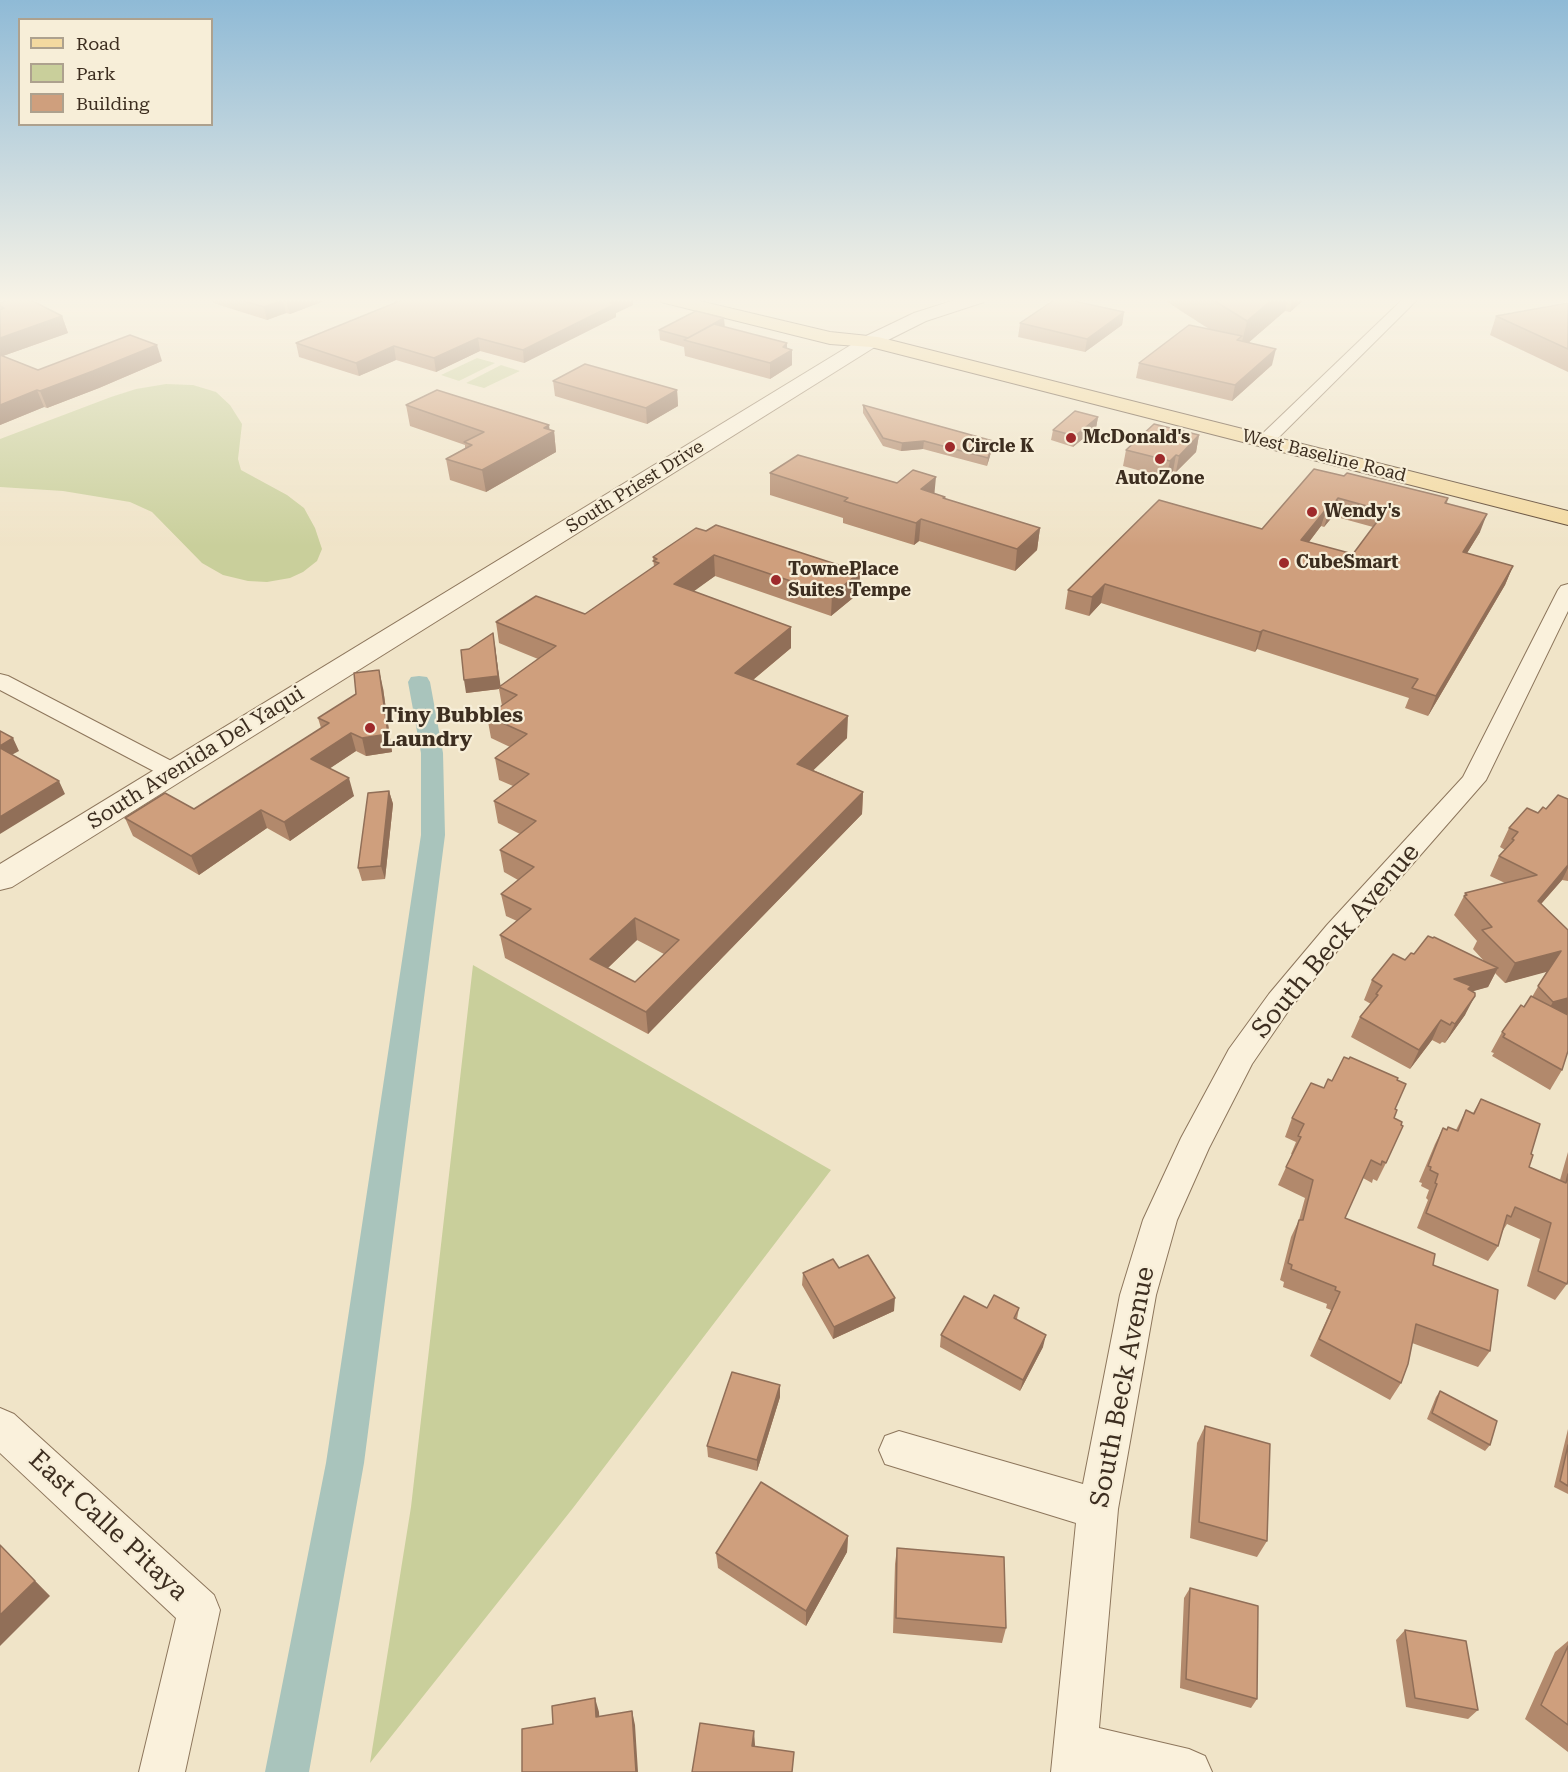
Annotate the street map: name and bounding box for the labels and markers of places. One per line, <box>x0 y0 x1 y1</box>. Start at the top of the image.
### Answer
place label: McDonald's <box>1083 427 1190 449</box>
marker: McDonald's <box>1064 431 1078 445</box>
place label: Circle K <box>962 436 1034 458</box>
marker: Circle K <box>943 440 957 454</box>
marker: AutoZone <box>1153 452 1167 466</box>
place label: AutoZone <box>1115 468 1205 490</box>
place label: Wendy's <box>1324 501 1401 523</box>
marker: Wendy's <box>1305 505 1319 519</box>
place label: CubeSmart <box>1296 552 1399 574</box>
marker: CubeSmart <box>1277 556 1291 570</box>
place label: TownePlace Suites Tempe <box>788 559 911 602</box>
marker: TownePlace Suites Tempe <box>769 573 783 587</box>
place label: Tiny Bubbles Laundry <box>382 703 523 753</box>
marker: Tiny Bubbles Laundry <box>363 721 377 735</box>

